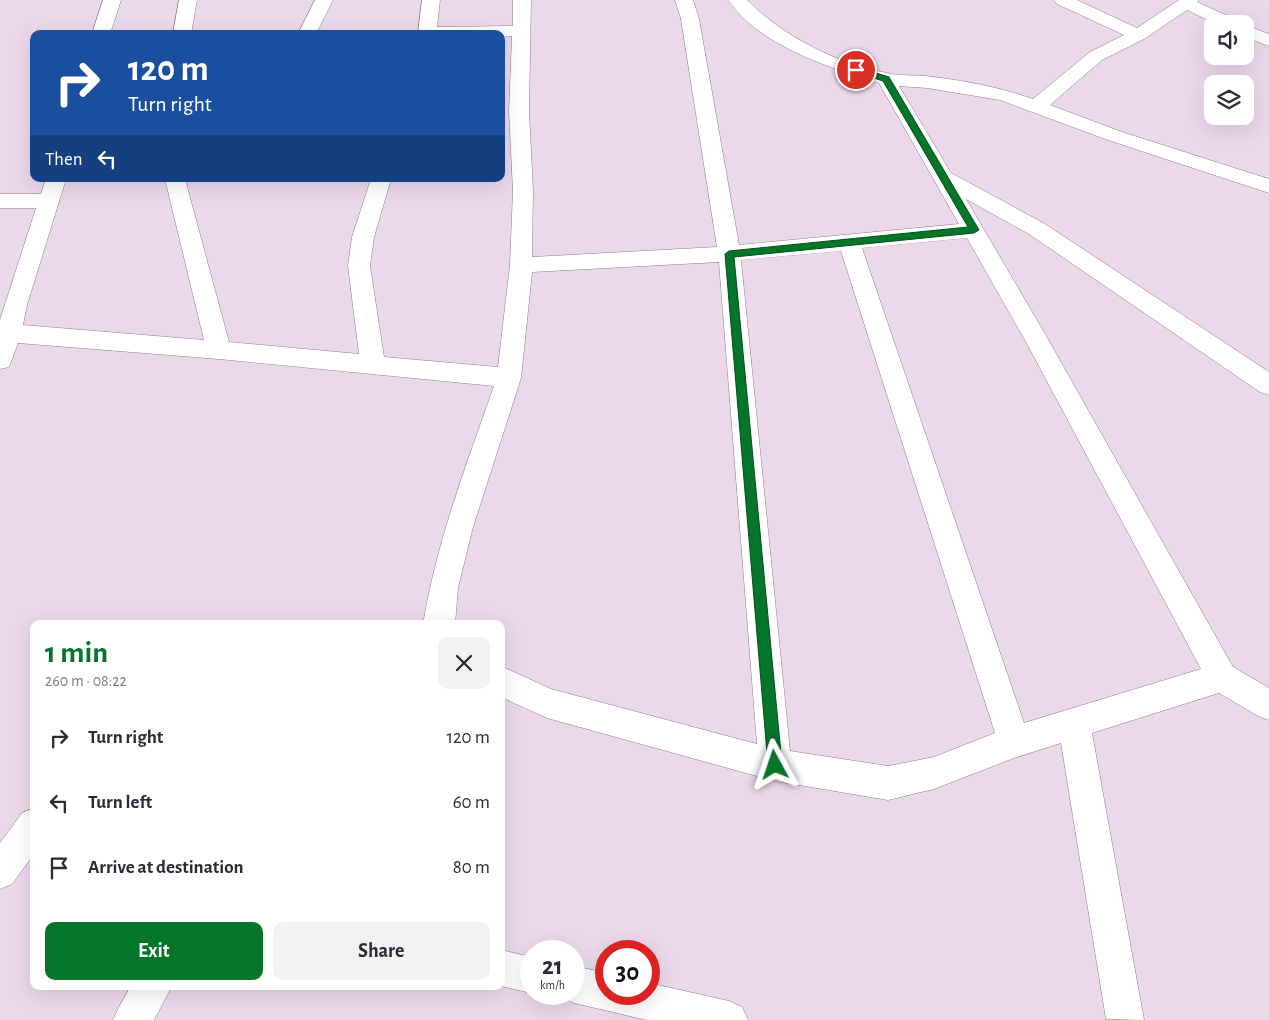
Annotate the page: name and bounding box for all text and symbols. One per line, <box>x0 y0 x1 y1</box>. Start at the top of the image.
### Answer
map controls <box>1204 15 1254 125</box>
button: sound <box>1204 15 1254 65</box>
pin <box>835 49 877 91</box>
icon: right <box>45 50 110 115</box>
text: 120 m <box>128 52 209 87</box>
icon: arrive <box>842 56 870 84</box>
button: layers <box>1204 75 1254 125</box>
text: Turn right <box>128 93 212 115</box>
icon: left <box>93 145 121 173</box>
text: Then <box>45 150 83 169</box>
button: close <box>438 637 490 689</box>
text: 1 min <box>45 638 108 668</box>
text: 260 m · 08:22 <box>45 673 127 689</box>
icon: right <box>45 724 73 752</box>
text: Turn right <box>88 728 163 747</box>
text: 120 m <box>446 728 490 747</box>
position arrow <box>748 738 800 790</box>
icon: left <box>45 789 73 817</box>
text: Turn left <box>88 793 152 812</box>
text: 60 m <box>453 793 490 812</box>
icon: arrive <box>45 854 73 882</box>
text: Arrive at destination <box>88 858 244 877</box>
text: 80 m <box>453 858 490 877</box>
button: Exit <box>45 922 263 980</box>
button: Share <box>273 922 490 980</box>
speed limit sign: 30 <box>595 940 660 1005</box>
text: 21 <box>542 954 563 979</box>
text: km/h <box>540 979 565 991</box>

